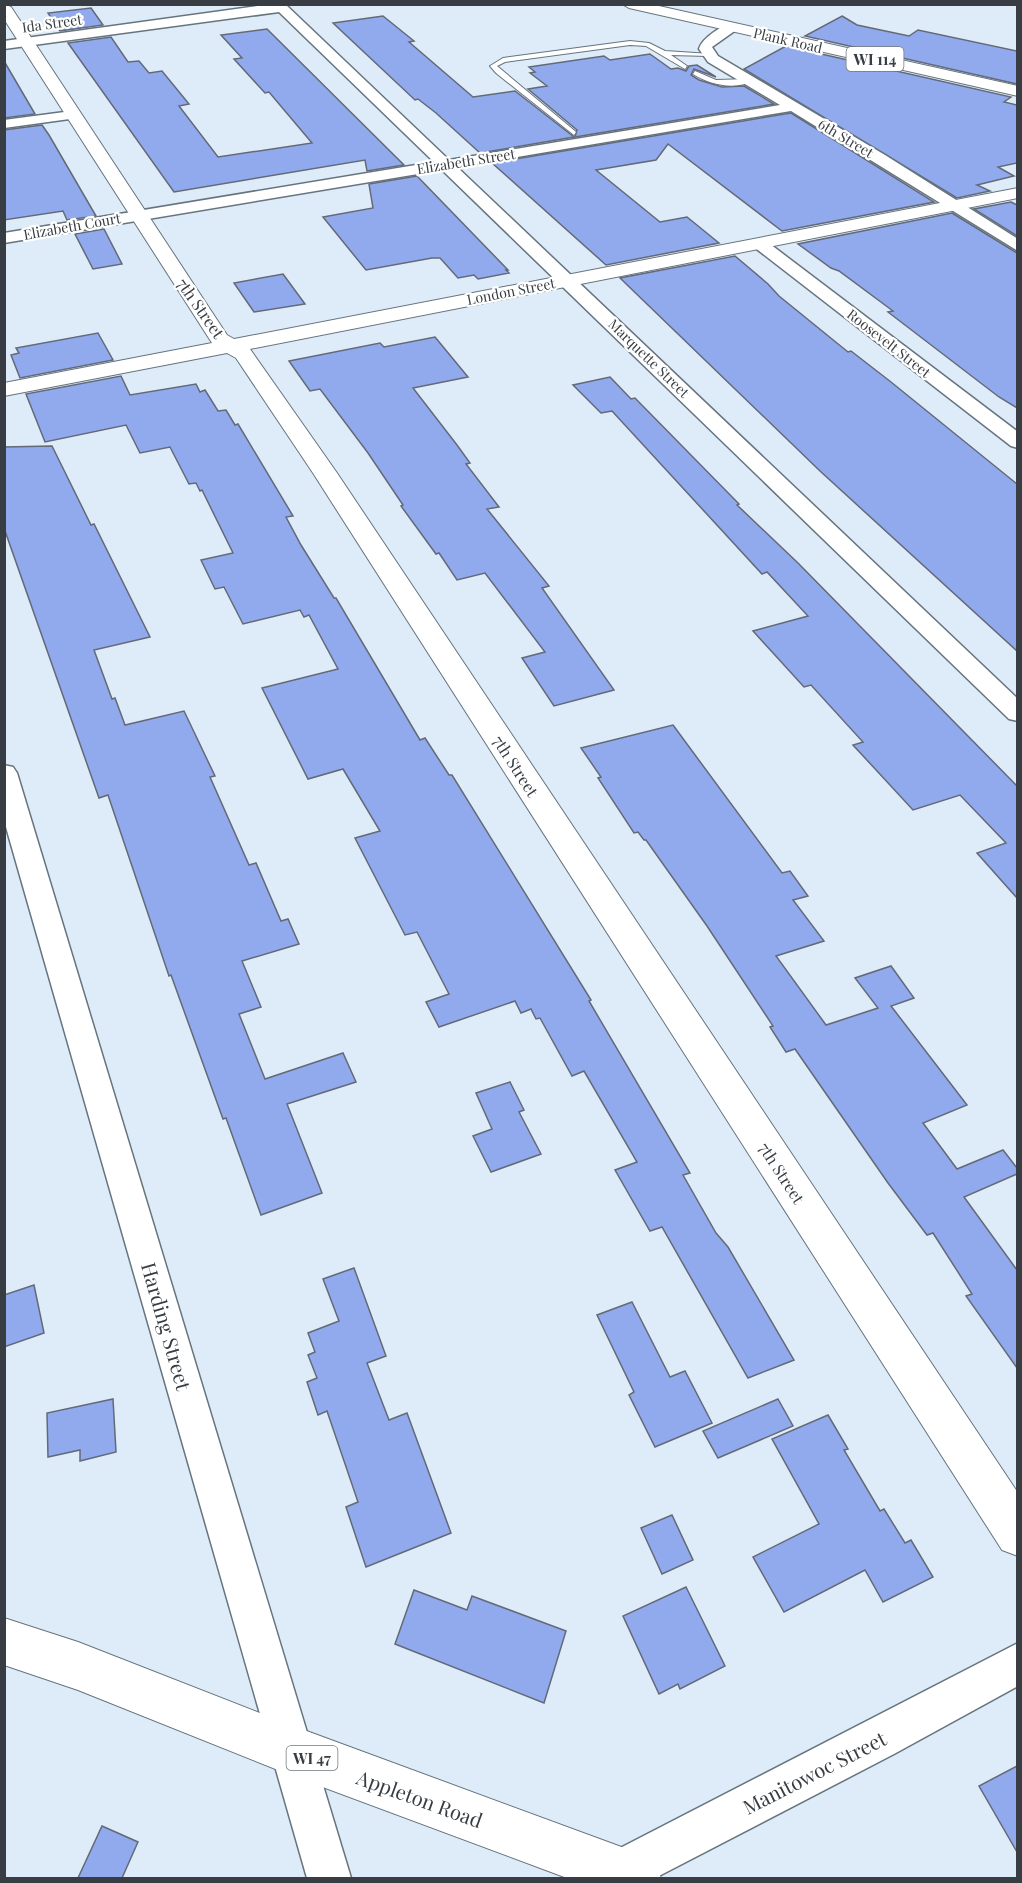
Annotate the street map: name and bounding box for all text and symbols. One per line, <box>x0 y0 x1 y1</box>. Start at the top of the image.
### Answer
street label: Ida Street <box>21 9 84 37</box>
street label: Plank Road <box>752 23 824 57</box>
road number: WI 114 <box>846 47 904 71</box>
street label: 6th Street <box>815 114 878 163</box>
street label: Elizabeth Street <box>415 144 518 178</box>
street label: Elizabeth Court <box>22 208 123 244</box>
street label: London Street <box>465 273 558 309</box>
street label: 7th Street <box>173 274 229 342</box>
street label: Roosevelt Street <box>843 304 936 382</box>
street label: Marquette Street <box>604 314 694 402</box>
street label: 7th Street <box>489 732 544 801</box>
street label: 7th Street <box>755 1139 810 1208</box>
street label: Harding Street <box>136 1259 198 1394</box>
street label: Manitowoc Street <box>738 1724 891 1820</box>
road number: WI 47 <box>286 1746 338 1770</box>
street label: Appleton Road <box>352 1762 487 1833</box>

